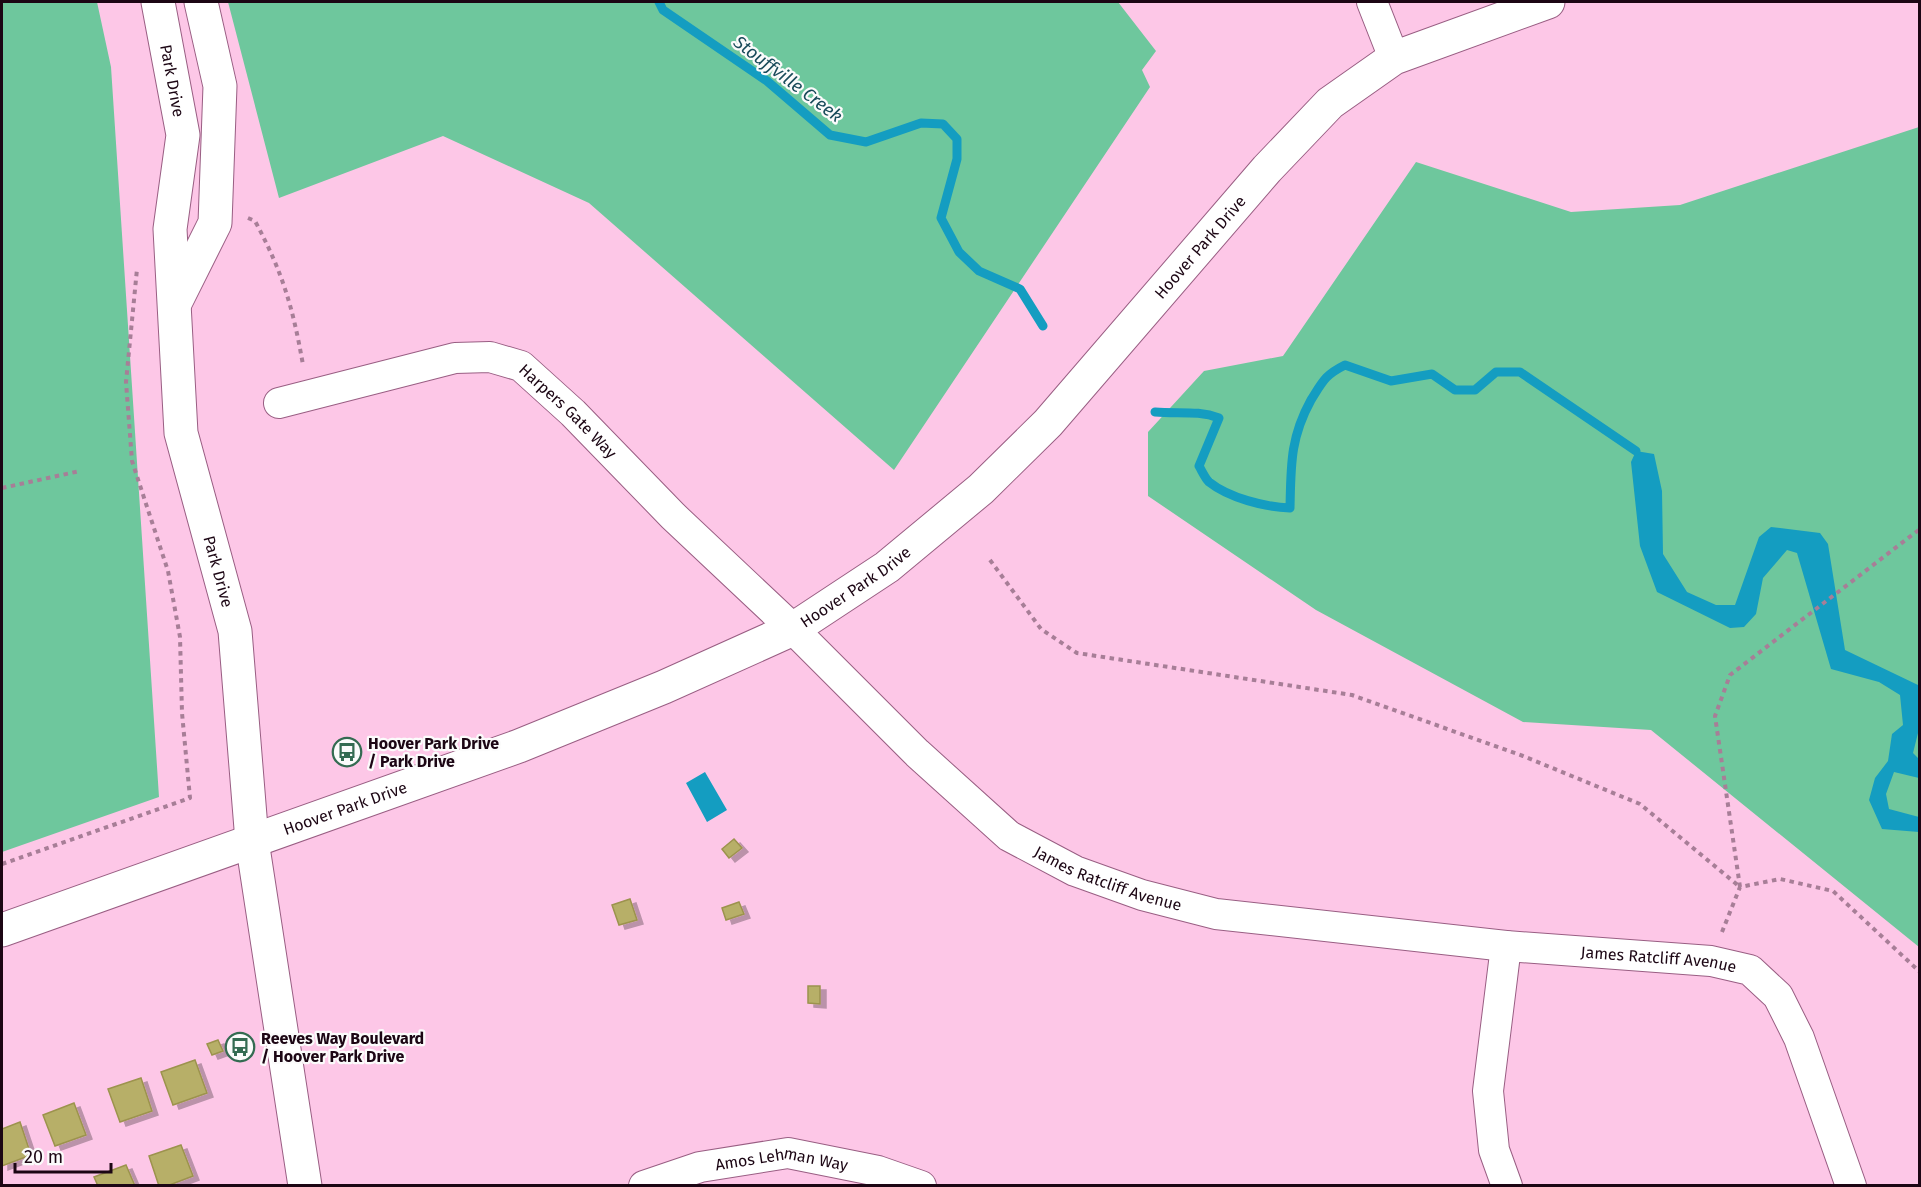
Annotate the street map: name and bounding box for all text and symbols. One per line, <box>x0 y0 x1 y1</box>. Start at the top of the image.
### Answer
water label: Stouffville Creek <box>728 30 847 127</box>
street label: Park Drive <box>156 43 188 119</box>
street label: Hoover Park Drive <box>1151 192 1250 303</box>
street label: Harpers Gate Way <box>515 360 621 462</box>
street label: Park Drive <box>199 534 237 609</box>
street label: Hoover Park Drive <box>797 542 915 632</box>
place label: Hoover Park Drive / Park Drive <box>368 734 499 771</box>
bus stop icon: Hoover Park Drive / Park Drive <box>331 736 363 768</box>
street label: Hoover Park Drive <box>281 778 409 839</box>
street label: James Ratcliff Avenue <box>1031 842 1184 915</box>
street label: James Ratcliff Avenue <box>1580 942 1738 977</box>
place label: Reeves Way Boulevard / Hoover Park Drive <box>261 1029 424 1066</box>
bus stop icon: Reeves Way Boulevard / Hoover Park Drive <box>224 1031 256 1063</box>
scale bar <box>15 1136 111 1174</box>
street label: Amos Lehman Way <box>714 1143 850 1175</box>
text: 20 m <box>24 1146 63 1168</box>

